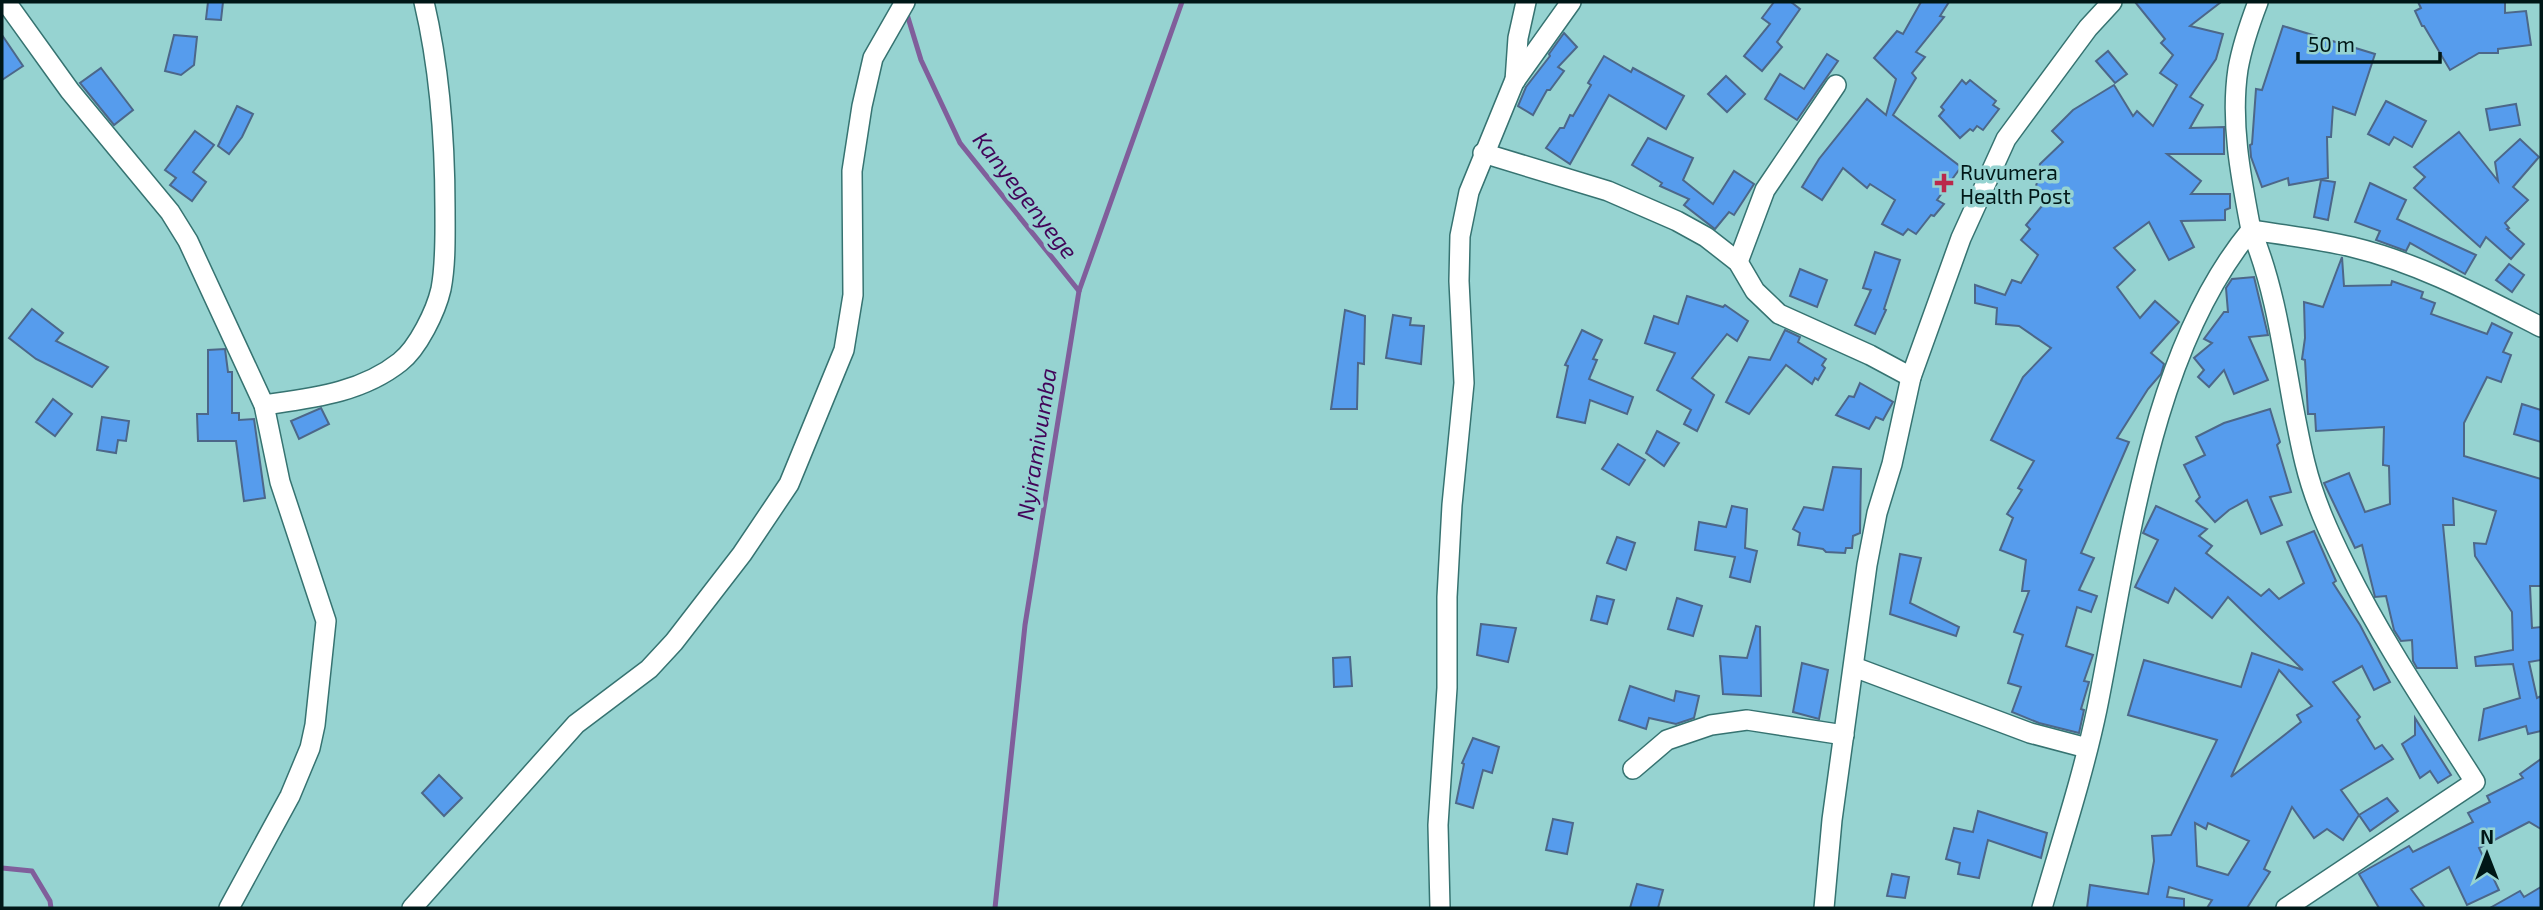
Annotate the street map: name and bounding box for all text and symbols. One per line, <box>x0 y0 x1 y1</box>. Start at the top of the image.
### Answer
scale bar <box>2298 21 2440 65</box>
text: 50 m <box>2308 31 2355 56</box>
water label: Kanyegenyege <box>968 126 1084 264</box>
place label: Ruvumera Health Post <box>1960 159 2071 208</box>
marker: Ruvumera Health Post <box>1934 173 1954 193</box>
water label: Nyiramivumba <box>1010 366 1062 522</box>
north arrow <box>2452 819 2522 889</box>
text: N <box>2480 825 2494 848</box>

